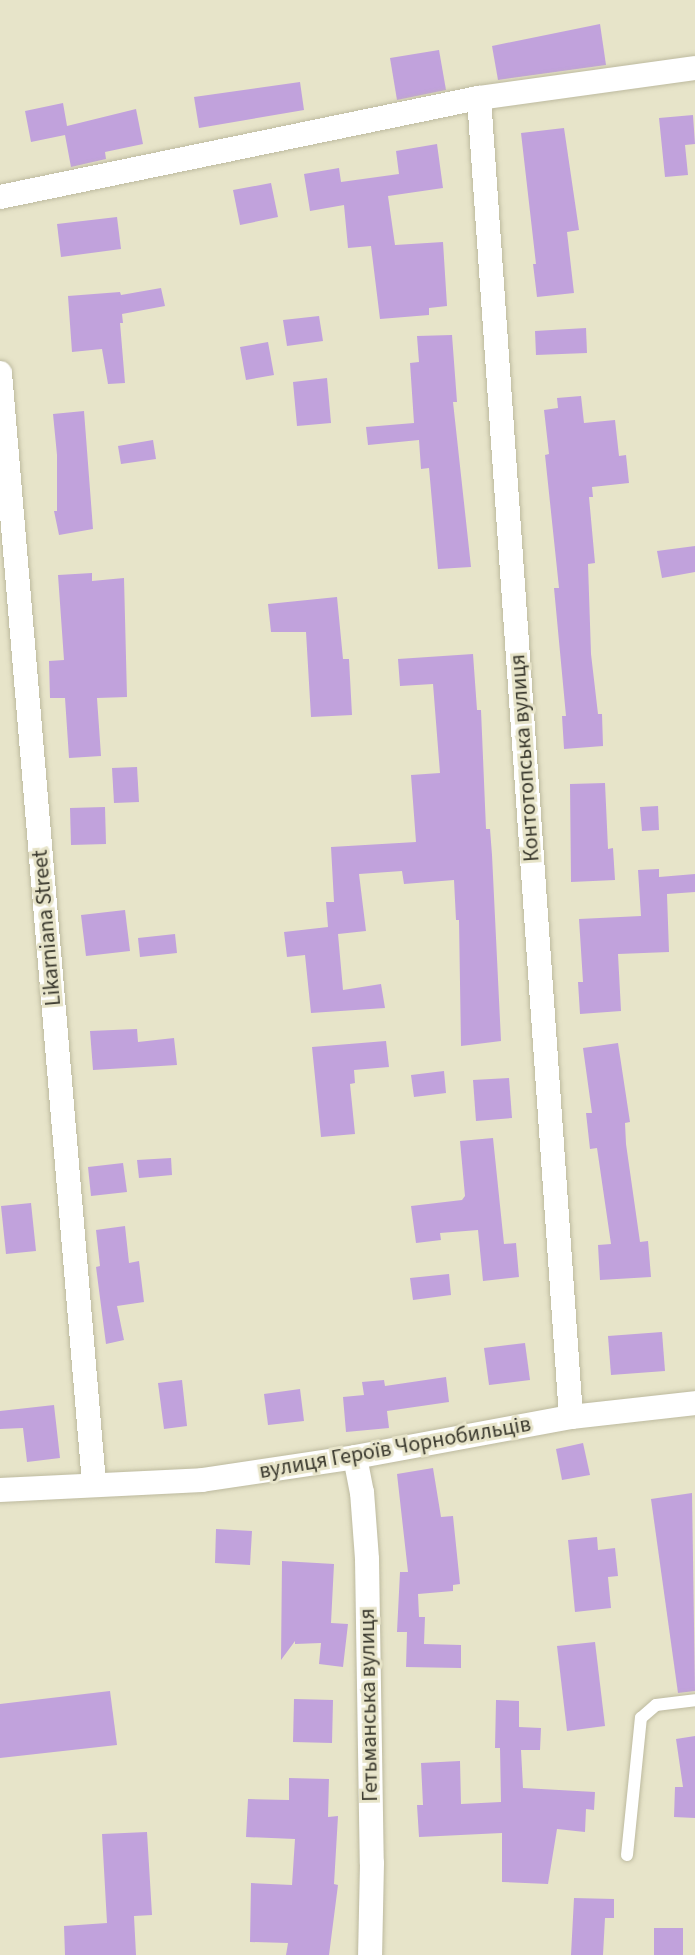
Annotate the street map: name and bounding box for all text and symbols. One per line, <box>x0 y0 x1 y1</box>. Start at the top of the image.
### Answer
street label: Контотопська вулиця <box>505 653 545 863</box>
street label: Likarniana Street <box>27 849 67 1007</box>
street label: вулиця Героїв Чорнобильців <box>257 1411 533 1485</box>
street label: Гетьманська вулиця <box>354 1608 384 1802</box>

